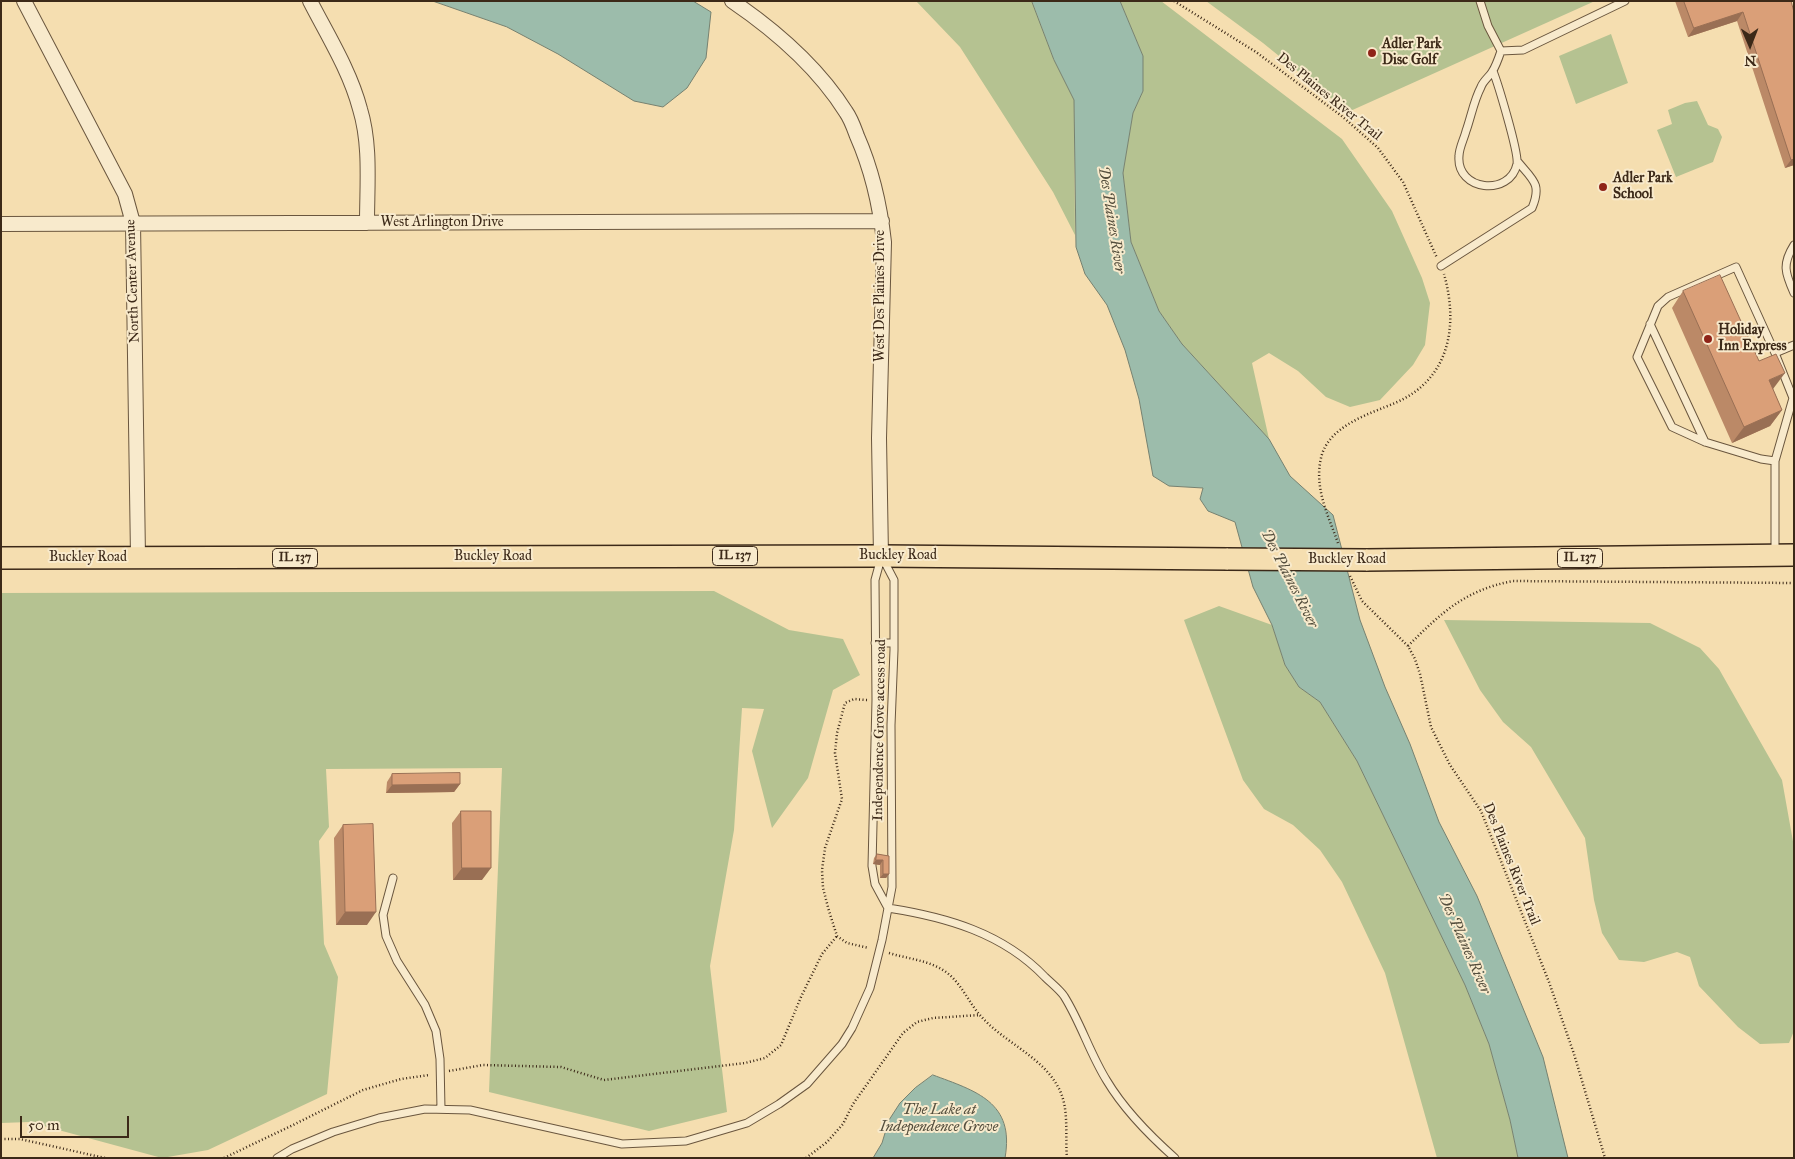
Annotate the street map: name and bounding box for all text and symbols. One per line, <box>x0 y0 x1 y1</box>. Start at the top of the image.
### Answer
north arrow <box>1725 20 1775 70</box>
place label: Adler Park Disc Golf <box>1382 37 1442 70</box>
marker: Adler Park Disc Golf <box>1366 47 1378 59</box>
street label: Des Plaines River Trail <box>1273 49 1385 145</box>
text: N <box>1744 52 1756 69</box>
water label: Des Plaines River <box>1094 165 1128 275</box>
place label: Adler Park School <box>1613 171 1673 203</box>
marker: Adler Park School <box>1597 181 1609 193</box>
street label: West Arlington Drive <box>380 215 504 231</box>
street label: North Center Avenue <box>122 219 144 343</box>
street label: West Des Plaines Drive <box>873 230 889 362</box>
place label: Holiday Inn Express <box>1718 323 1787 356</box>
marker: Holiday Inn Express <box>1702 333 1714 345</box>
water label: Des Plaines River <box>1256 527 1322 631</box>
road number: IL 137 <box>712 546 758 566</box>
road number: IL 137 <box>272 548 318 568</box>
street label: Buckley Road <box>859 548 937 564</box>
road number: IL 137 <box>1558 548 1602 568</box>
street label: Buckley Road <box>454 549 532 565</box>
street label: Buckley Road <box>49 550 127 566</box>
street label: Buckley Road <box>1308 552 1386 568</box>
street label: Independence Grove access road <box>870 639 890 821</box>
street label: Des Plaines River Trail <box>1479 800 1543 928</box>
water label: Des Plaines River <box>1434 891 1494 997</box>
water label: The Lake at Independence Grove <box>880 1101 998 1136</box>
scale bar <box>22 1106 131 1138</box>
text: 50 m <box>28 1116 60 1134</box>

